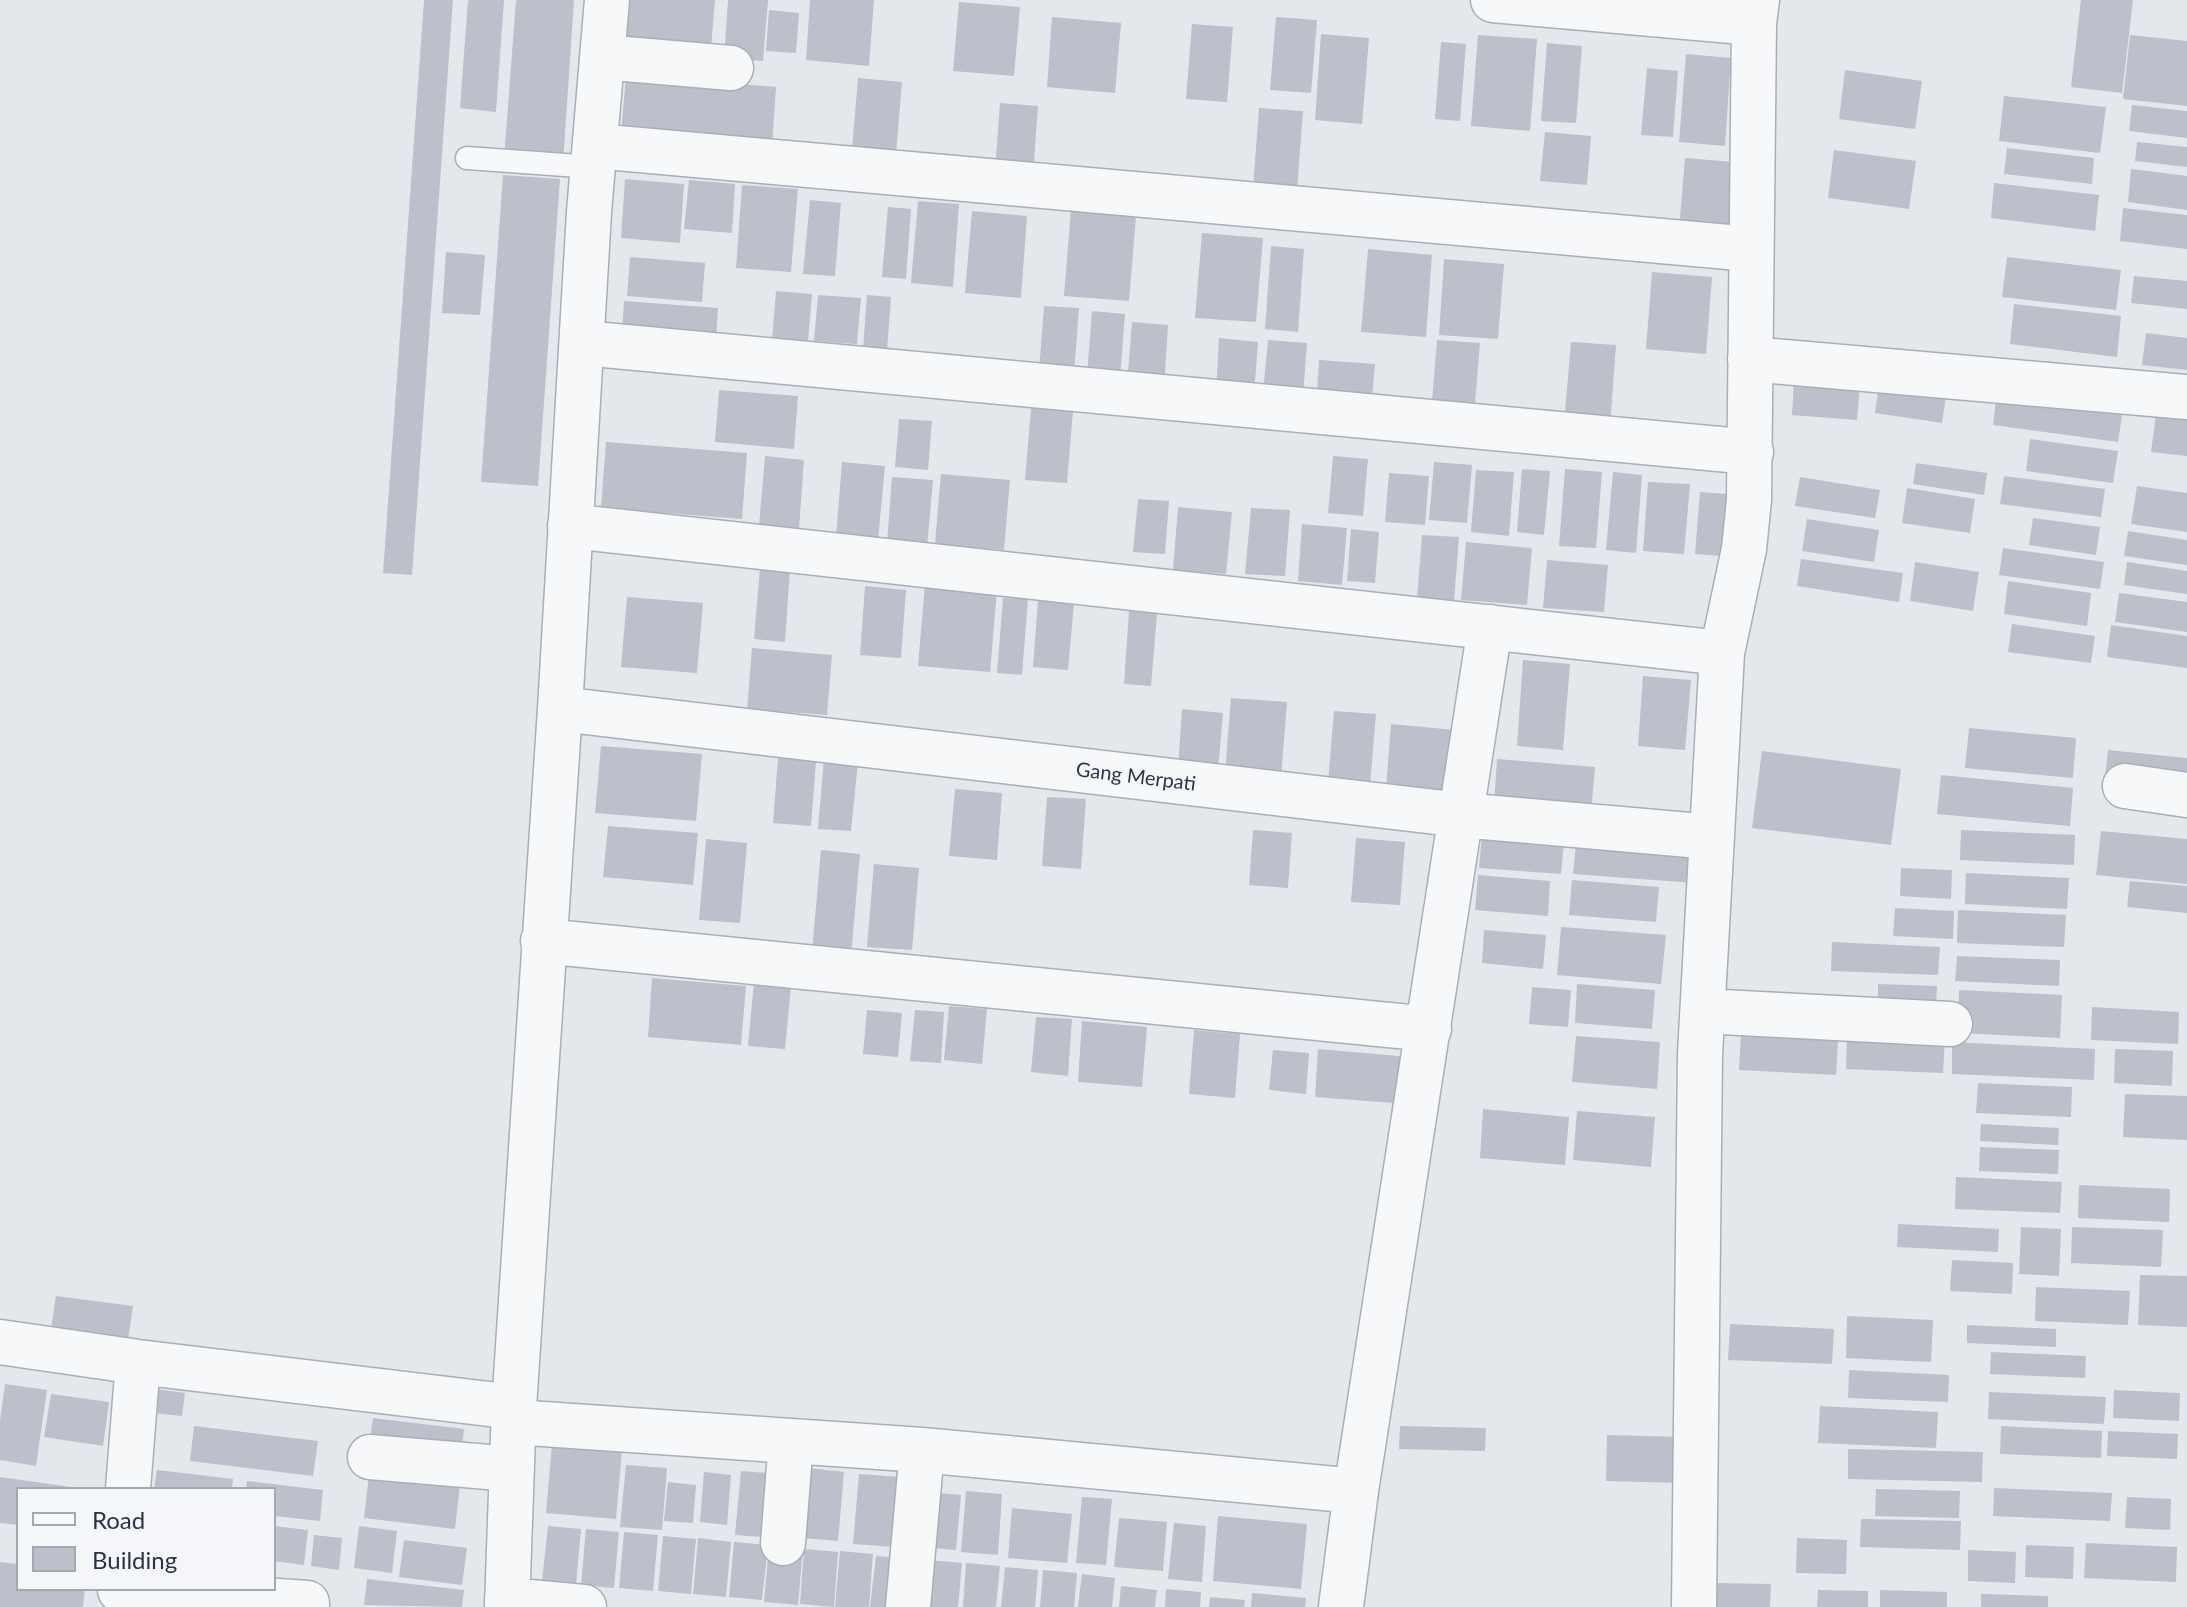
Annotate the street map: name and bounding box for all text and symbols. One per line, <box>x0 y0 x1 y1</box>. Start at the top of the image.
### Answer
street label: Gang Merpati <box>1075 758 1197 796</box>
legend <box>16 1487 276 1591</box>
text: Road <box>92 1505 145 1534</box>
text: Building <box>92 1545 177 1574</box>

